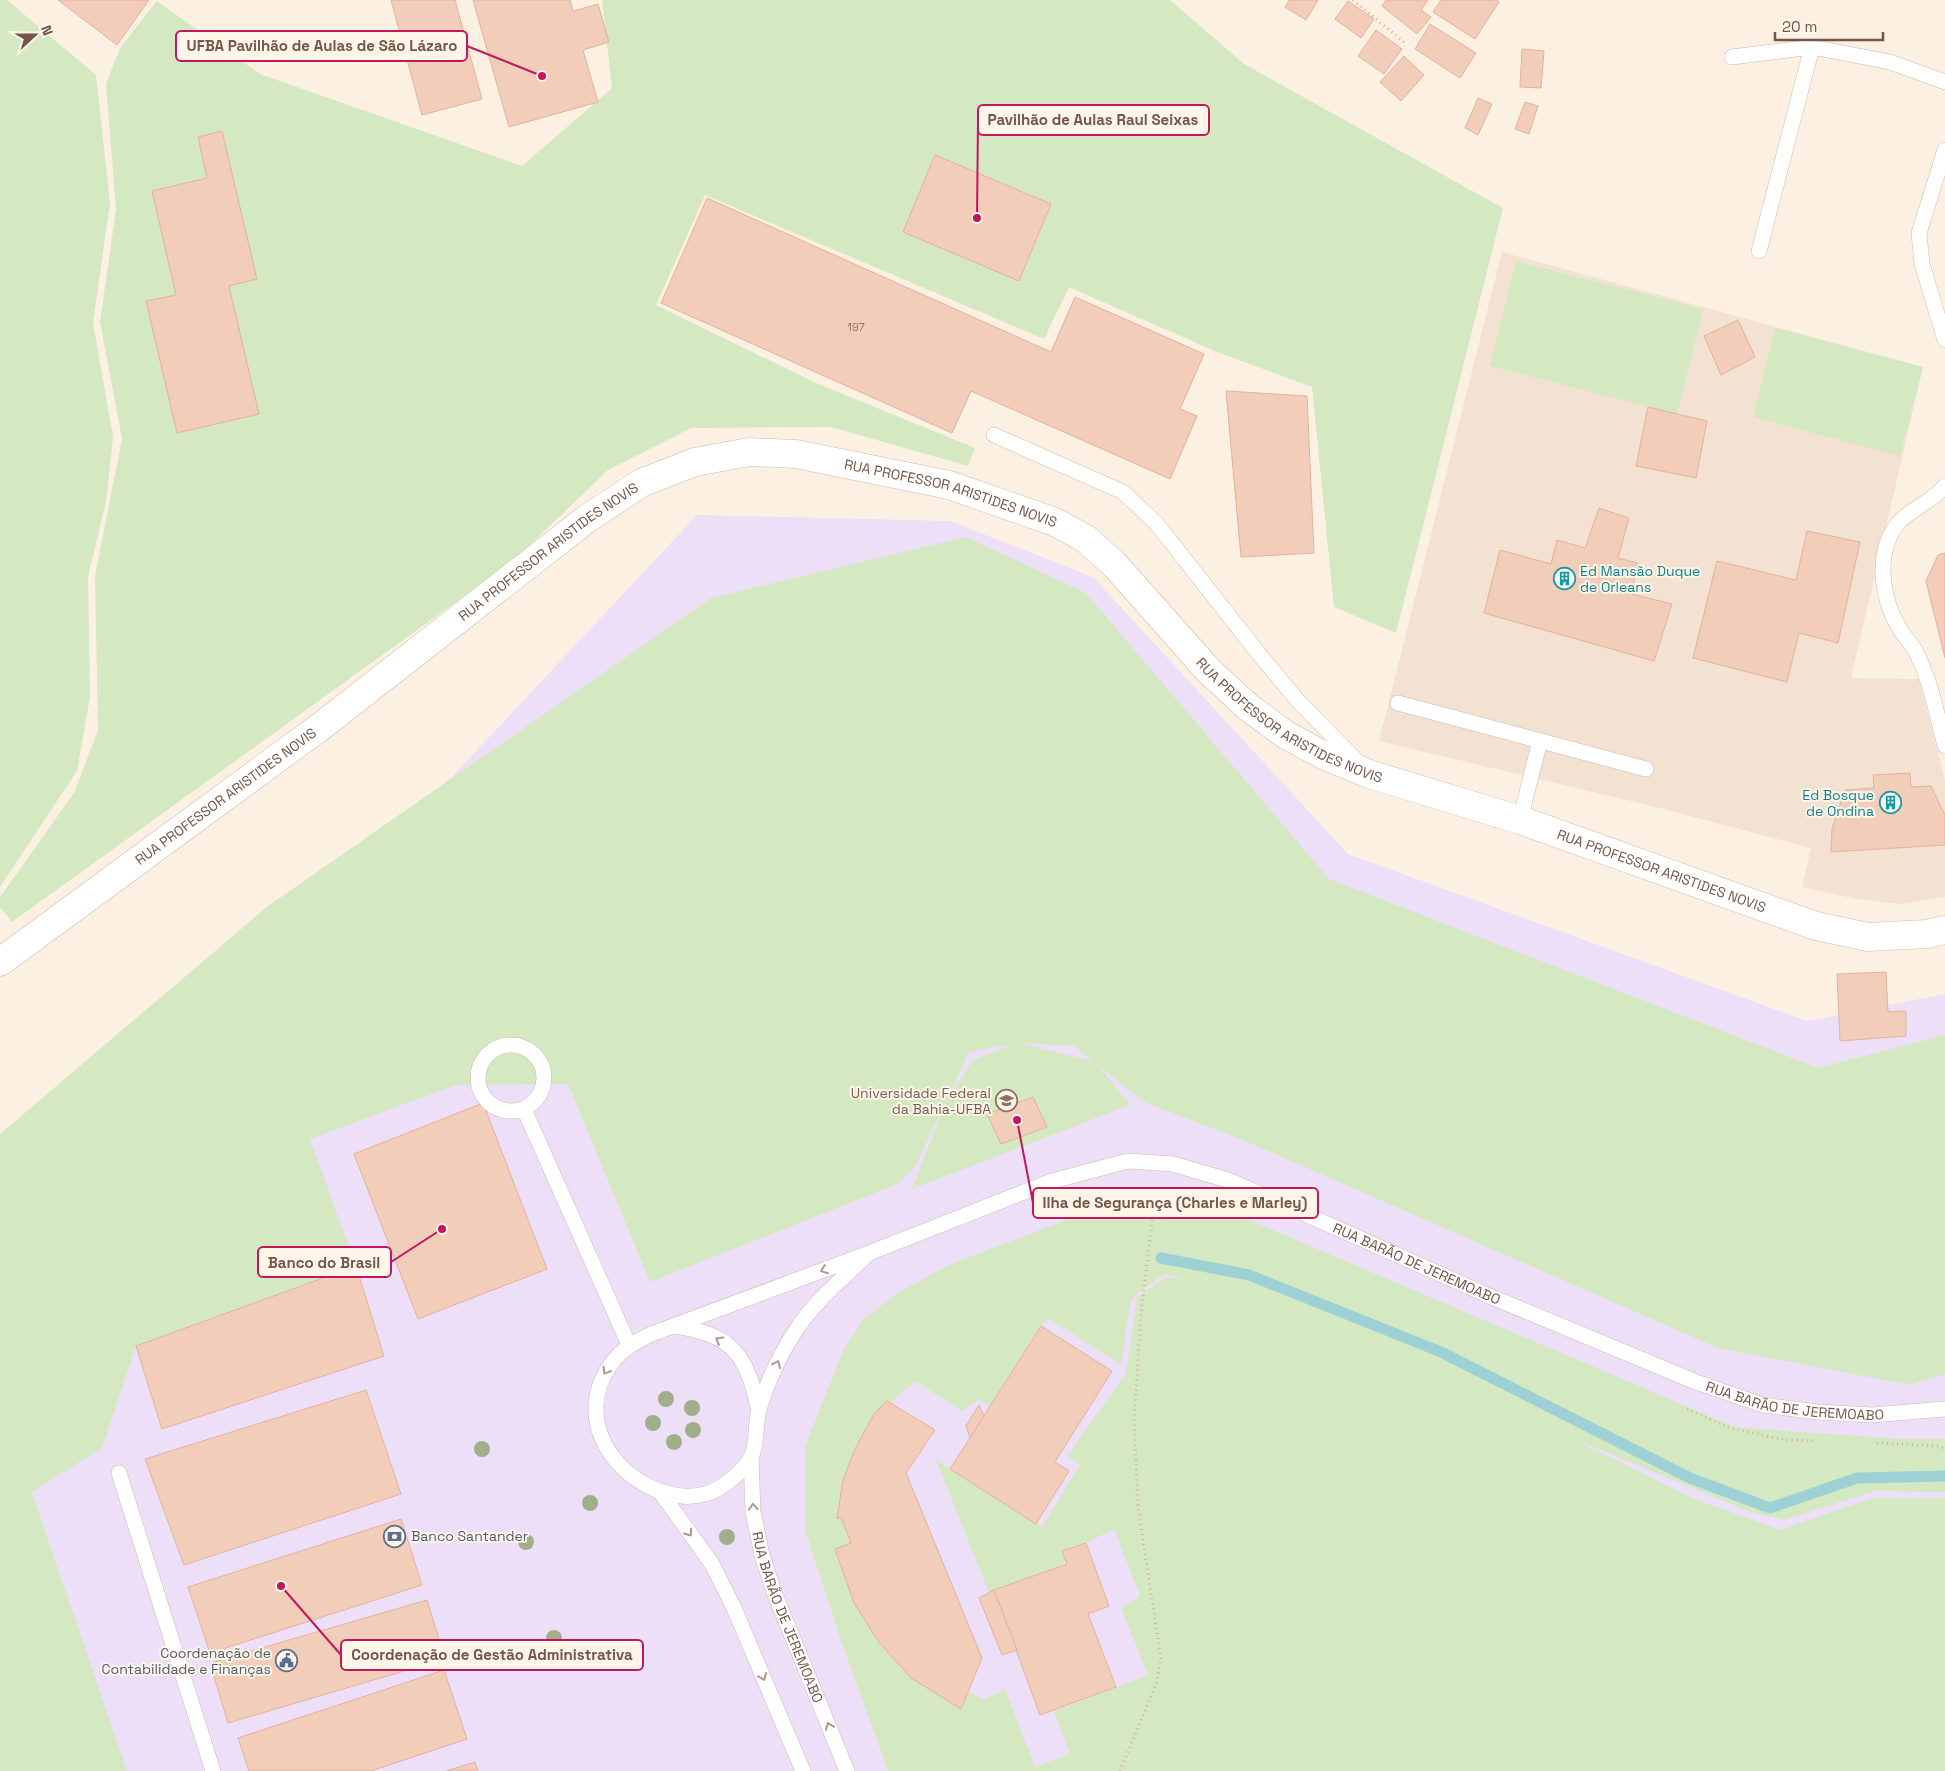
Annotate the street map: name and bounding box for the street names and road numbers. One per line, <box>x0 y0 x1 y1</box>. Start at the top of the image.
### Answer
street label: RUA PROFESSOR ARISTIDES NOVIS <box>843 455 1060 531</box>
street label: RUA PROFESSOR ARISTIDES NOVIS <box>455 478 642 625</box>
street label: RUA PROFESSOR ARISTIDES NOVIS <box>1192 654 1385 787</box>
street label: RUA PROFESSOR ARISTIDES NOVIS <box>131 724 320 869</box>
street label: RUA PROFESSOR ARISTIDES NOVIS <box>1555 825 1768 916</box>
street label: RUA BARÃO DE JEREMOABO <box>1330 1219 1503 1309</box>
street label: RUA BARÃO DE JEREMOABO <box>1704 1377 1885 1424</box>
street label: RUA BARÃO DE JEREMOABO <box>748 1530 827 1705</box>

